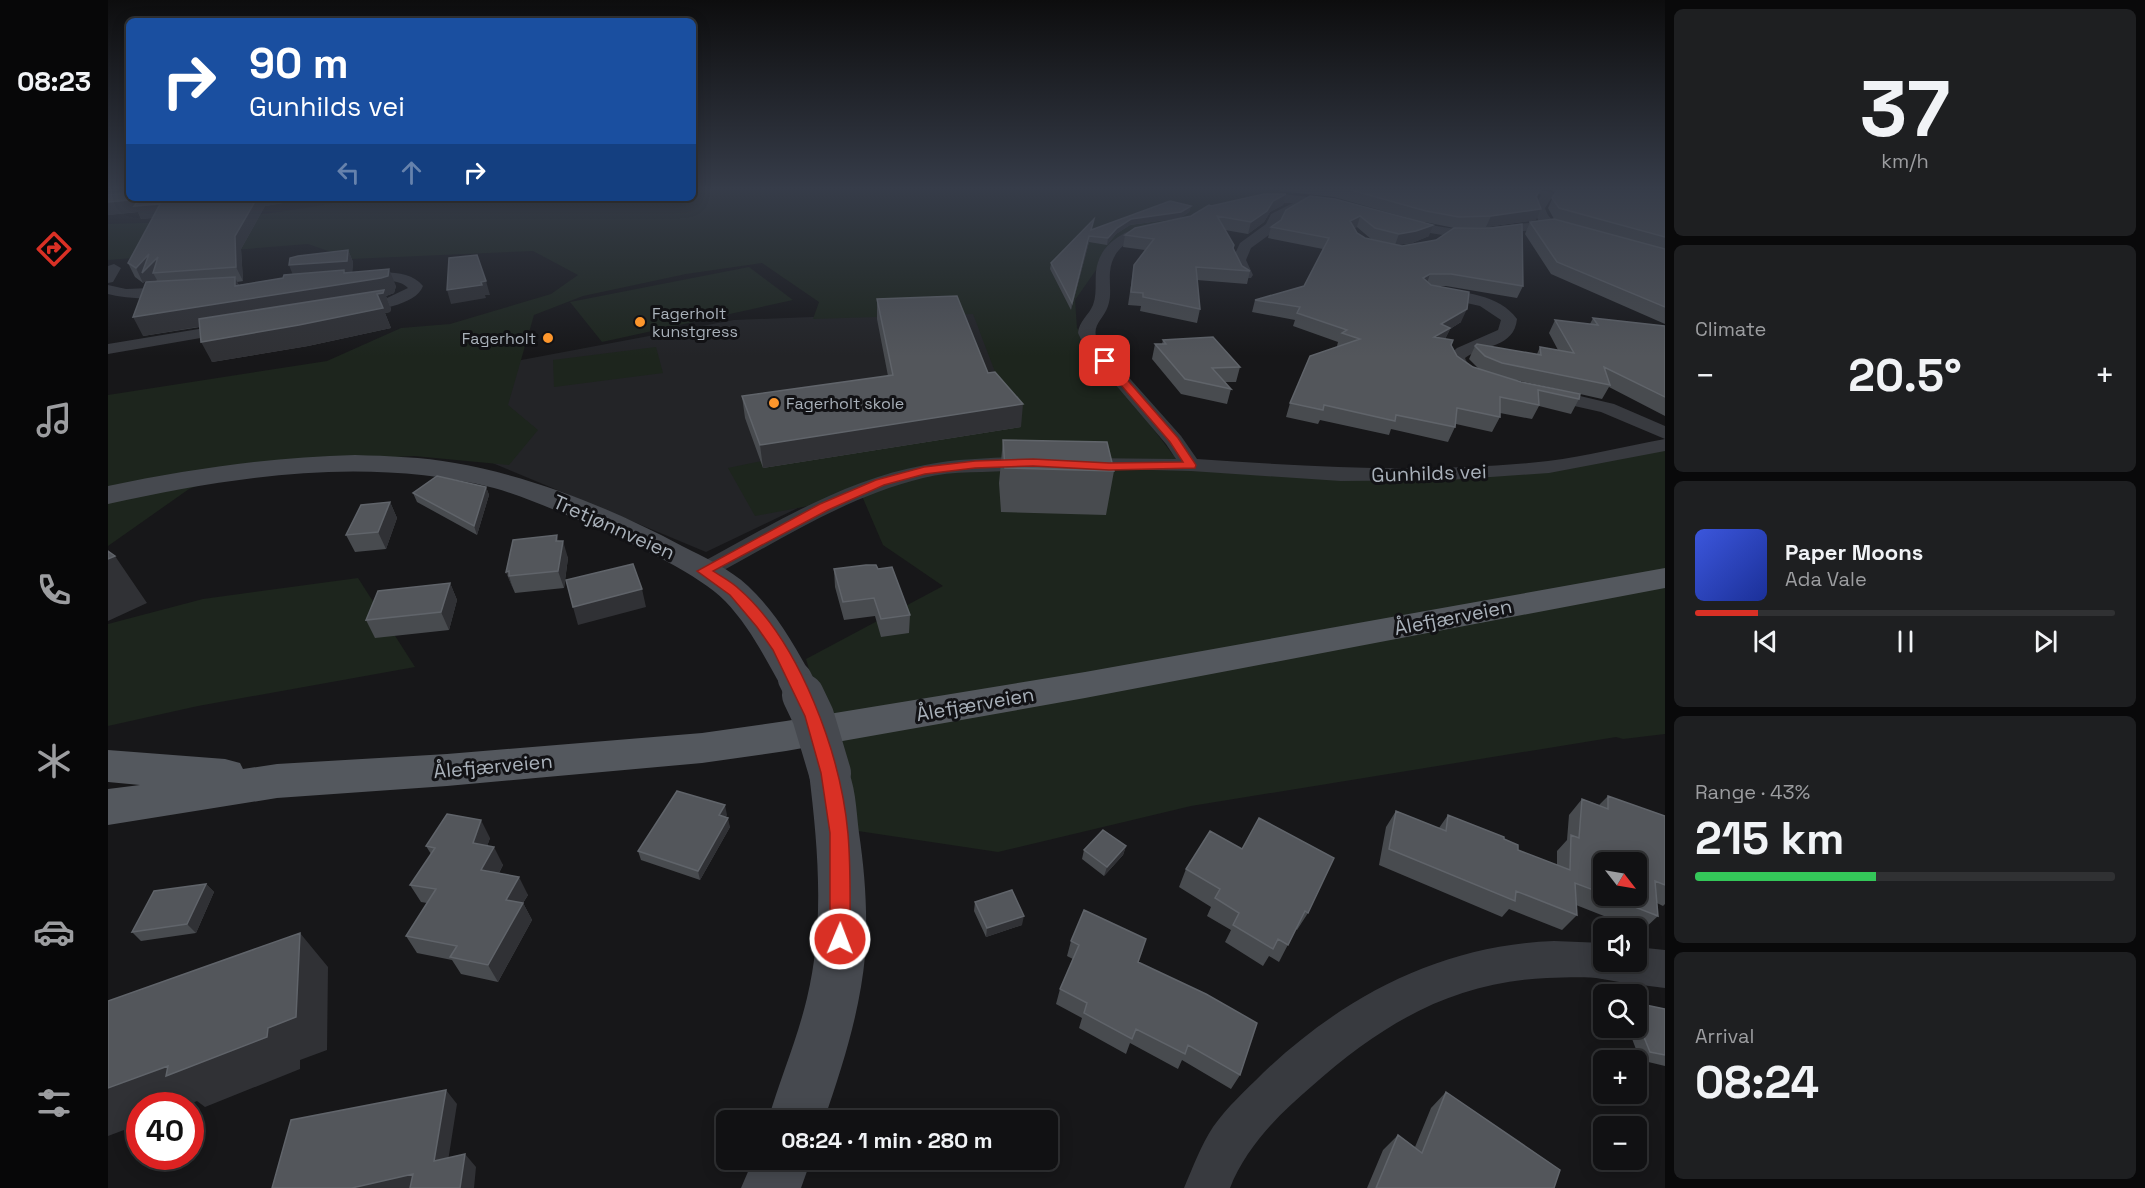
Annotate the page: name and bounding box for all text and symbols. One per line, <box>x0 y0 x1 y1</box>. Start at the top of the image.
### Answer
text: 90 m <box>249 37 349 90</box>
icon: right <box>150 42 228 120</box>
text: 37 <box>1860 59 1950 159</box>
text: 08:23 <box>17 64 91 99</box>
text: Gunhilds vei <box>249 89 405 124</box>
text: km/h <box>1881 148 1929 174</box>
icon: left <box>332 156 365 189</box>
icon: ahead <box>395 156 428 189</box>
icon: right <box>458 156 491 189</box>
icon: directions <box>33 228 75 270</box>
place label: Fagerholt kunstgress <box>652 303 738 342</box>
marker: Fagerholt kunstgress <box>633 315 647 329</box>
text: Climate <box>1695 316 1766 342</box>
place label: Fagerholt <box>462 328 536 349</box>
marker: Fagerholt <box>541 331 555 345</box>
pin <box>1079 335 1130 386</box>
icon: arrive <box>1088 344 1121 377</box>
text: 20.5° <box>1848 347 1962 404</box>
text: − <box>1695 355 1715 397</box>
text: + <box>2095 355 2115 397</box>
place label: Fagerholt skole <box>786 393 904 414</box>
marker: Fagerholt skole <box>767 396 781 410</box>
icon: music <box>33 399 75 441</box>
street label: Gunhilds vei <box>1371 458 1487 488</box>
street label: Tretjønnveien <box>549 489 679 565</box>
text: Paper Moons <box>1785 538 1923 566</box>
text: Ada Vale <box>1785 566 1867 592</box>
icon: phone <box>33 569 75 611</box>
street label: Ålefjærveien <box>1392 593 1514 641</box>
icon: previous <box>1749 625 1782 658</box>
icon: pause <box>1889 625 1922 658</box>
icon: next <box>2029 625 2062 658</box>
street label: Ålefjærveien <box>914 681 1036 727</box>
icon: climate <box>33 740 75 782</box>
street label: Ålefjærveien <box>432 748 554 784</box>
text: Range · 43% <box>1695 779 1810 805</box>
text: 215 km <box>1695 810 1844 867</box>
north arrow <box>1593 852 1647 906</box>
map controls <box>1593 852 1647 1170</box>
position arrow <box>808 907 872 971</box>
icon: car <box>33 911 75 953</box>
button: sound <box>1593 918 1647 972</box>
button: search <box>1593 984 1647 1038</box>
text: Arrival <box>1695 1023 1754 1049</box>
button: + <box>1593 1050 1647 1104</box>
text: 08:24 <box>1695 1054 1819 1111</box>
icon: filters <box>33 1082 75 1124</box>
speed limit sign: 40 <box>126 1092 204 1170</box>
button: − <box>1593 1116 1647 1170</box>
text: 08:24 · 1 min · 280 m <box>781 1126 993 1154</box>

